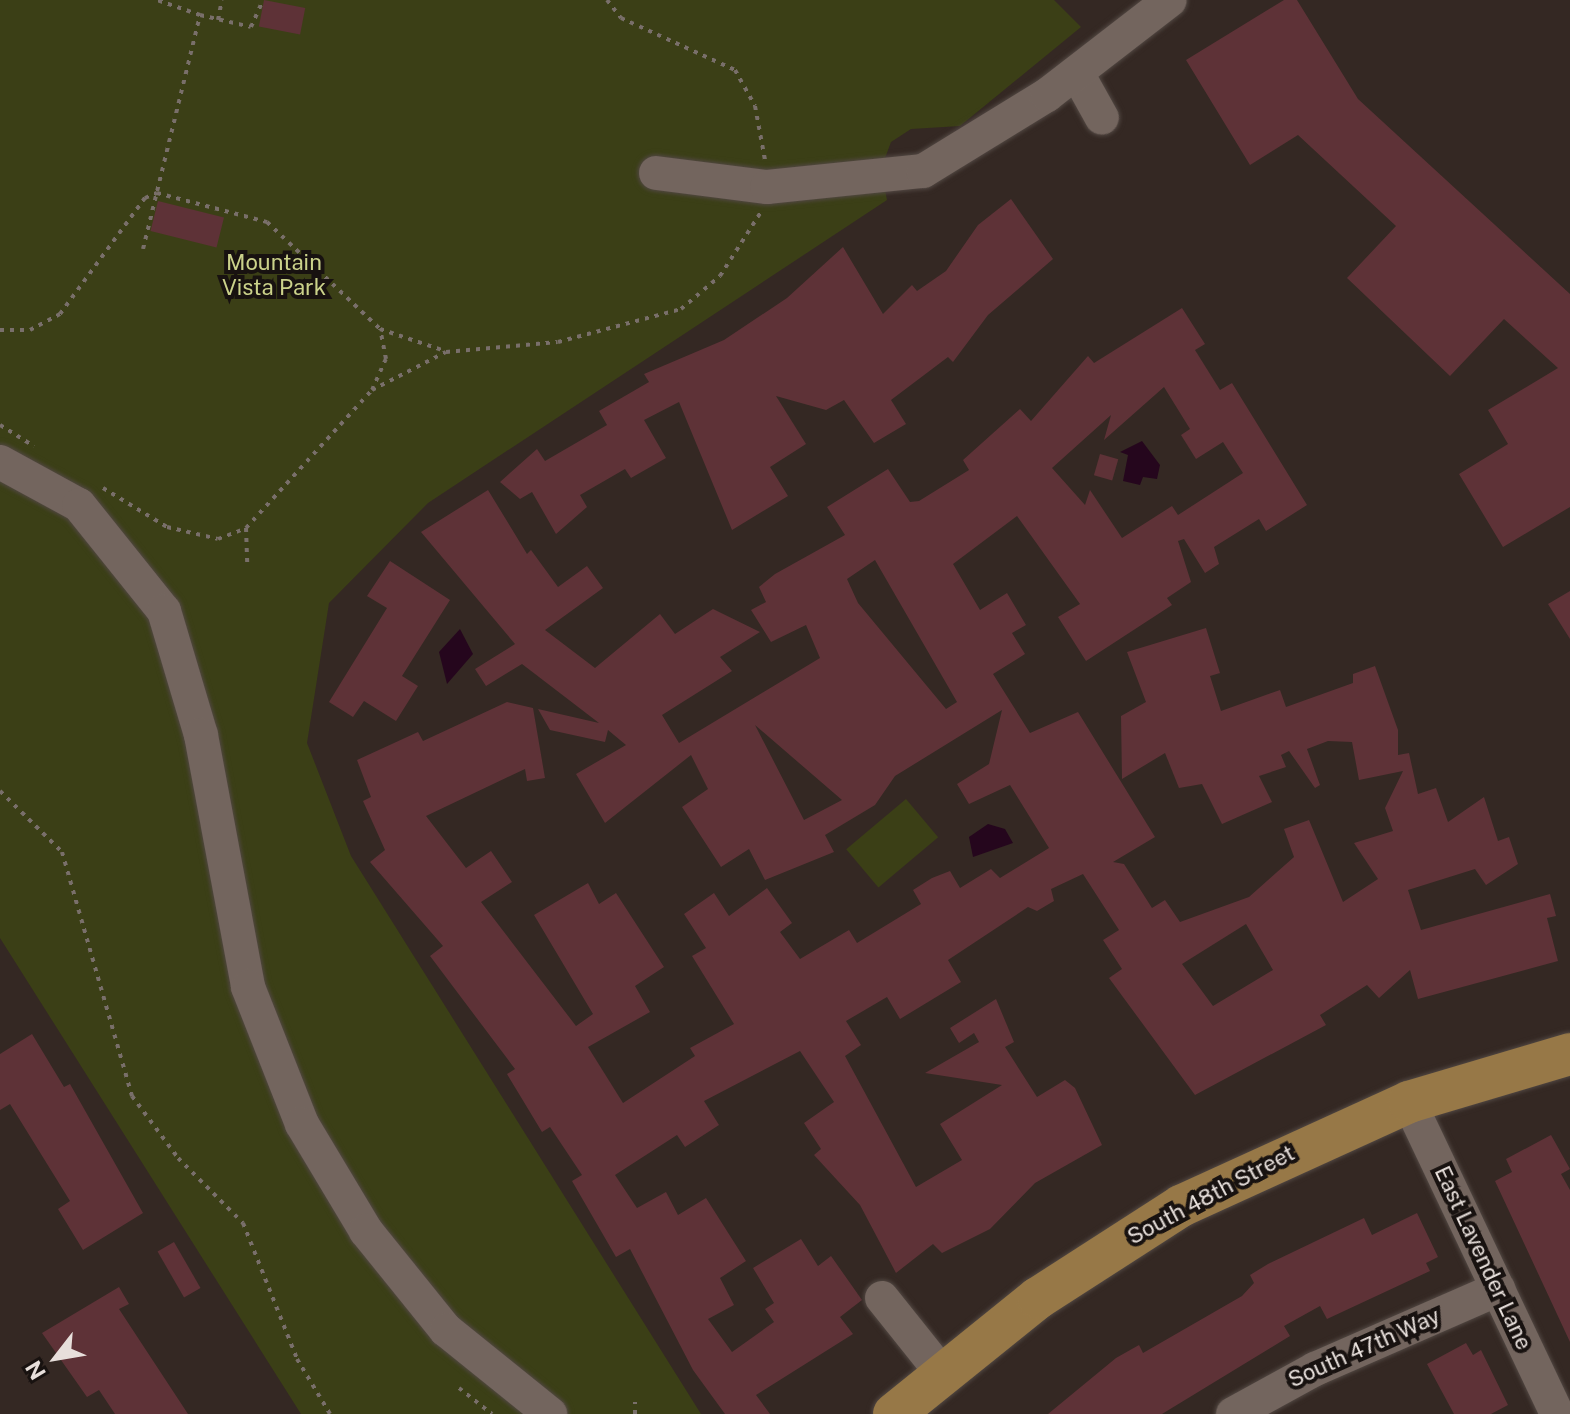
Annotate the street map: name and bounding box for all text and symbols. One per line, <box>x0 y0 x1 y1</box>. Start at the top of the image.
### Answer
park label: Mountain Vista Park <box>222 249 326 300</box>
street label: South 48th Street <box>1123 1140 1299 1250</box>
street label: East Lavender Lane <box>1429 1162 1537 1354</box>
street label: South 47th Way <box>1284 1303 1444 1393</box>
north arrow <box>16 1318 96 1398</box>
text: N <box>20 1356 51 1384</box>

